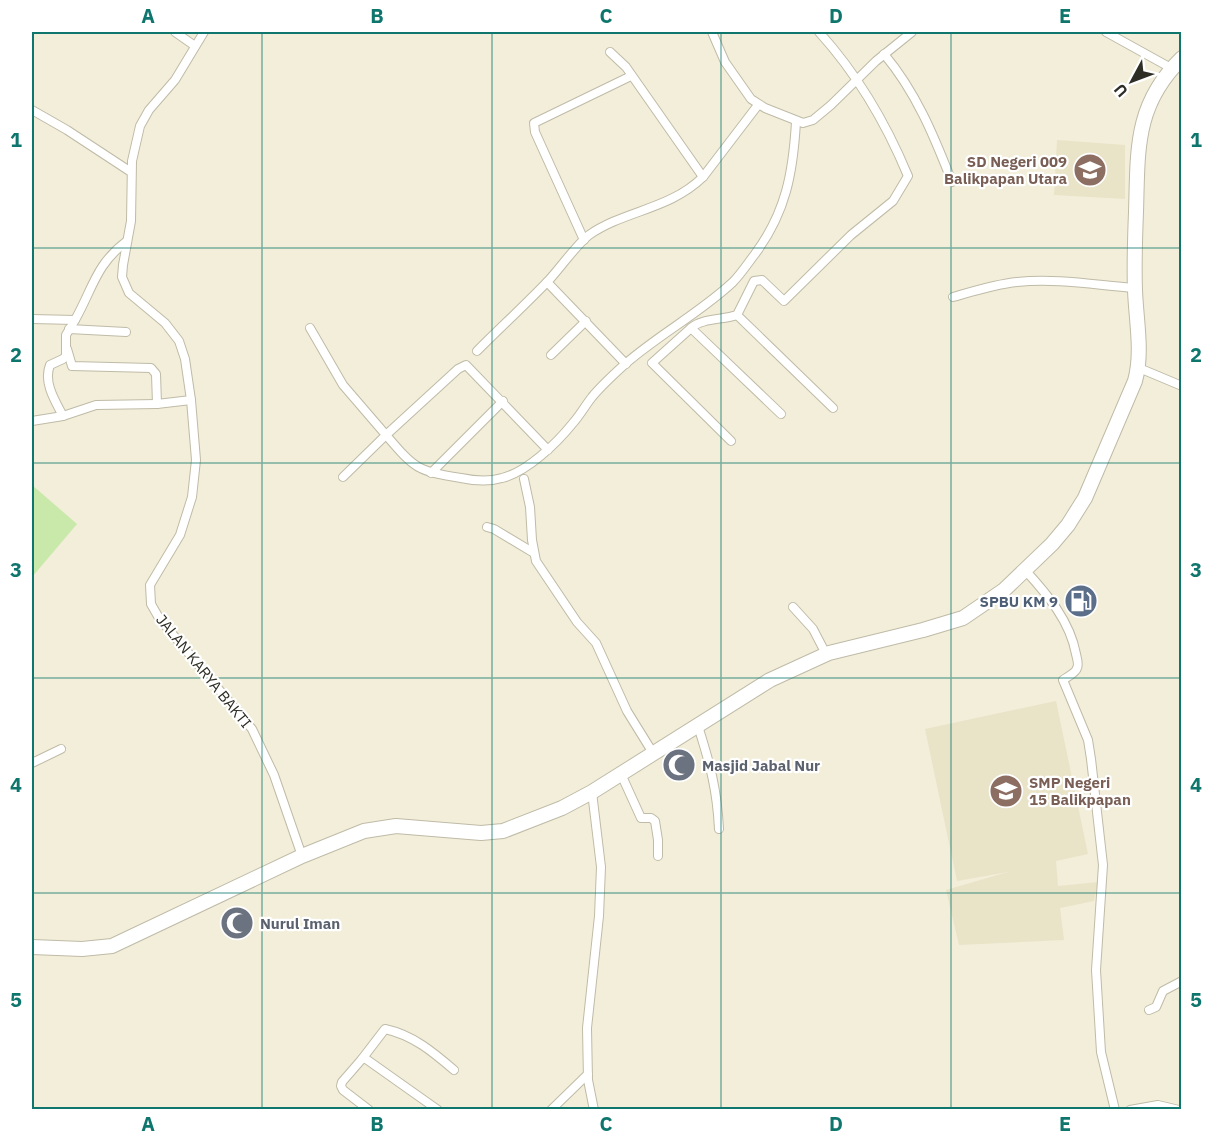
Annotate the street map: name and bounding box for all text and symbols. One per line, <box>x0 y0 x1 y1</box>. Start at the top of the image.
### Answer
text: A <box>141 2 155 29</box>
text: B <box>370 2 384 29</box>
text: C <box>599 2 613 29</box>
text: D <box>829 2 843 29</box>
text: E <box>1059 2 1071 29</box>
north arrow <box>1102 51 1162 111</box>
text: U <box>1109 80 1132 102</box>
text: 1 <box>10 126 22 153</box>
text: 1 <box>1190 126 1202 153</box>
place label: SD Negeri 009 Balikpapan Utara <box>944 152 1067 188</box>
school or university icon: SD Negeri 009 Balikpapan Utara <box>1072 152 1108 188</box>
text: 2 <box>10 341 22 368</box>
text: 2 <box>1190 341 1202 368</box>
text: 3 <box>10 556 22 583</box>
text: 3 <box>1190 556 1202 583</box>
fuel station icon: SPBU KM 9 <box>1063 583 1099 619</box>
place label: SPBU KM 9 <box>980 592 1058 611</box>
street label: JALAN KARYA BAKTI <box>152 610 256 732</box>
mosque icon: Masjid Jabal Nur <box>661 747 697 783</box>
place label: Masjid Jabal Nur <box>702 756 820 775</box>
text: 4 <box>10 771 22 798</box>
text: 4 <box>1190 771 1202 798</box>
school or university icon: SMP Negeri 15 Balikpapan <box>988 773 1024 809</box>
place label: SMP Negeri 15 Balikpapan <box>1029 773 1131 809</box>
mosque icon: Nurul Iman <box>219 905 255 941</box>
place label: Nurul Iman <box>260 914 340 933</box>
text: 5 <box>10 986 22 1013</box>
text: 5 <box>1190 986 1202 1013</box>
text: A <box>141 1110 155 1137</box>
text: B <box>370 1110 384 1137</box>
text: C <box>599 1110 613 1137</box>
text: D <box>829 1110 843 1137</box>
text: E <box>1059 1110 1071 1137</box>

